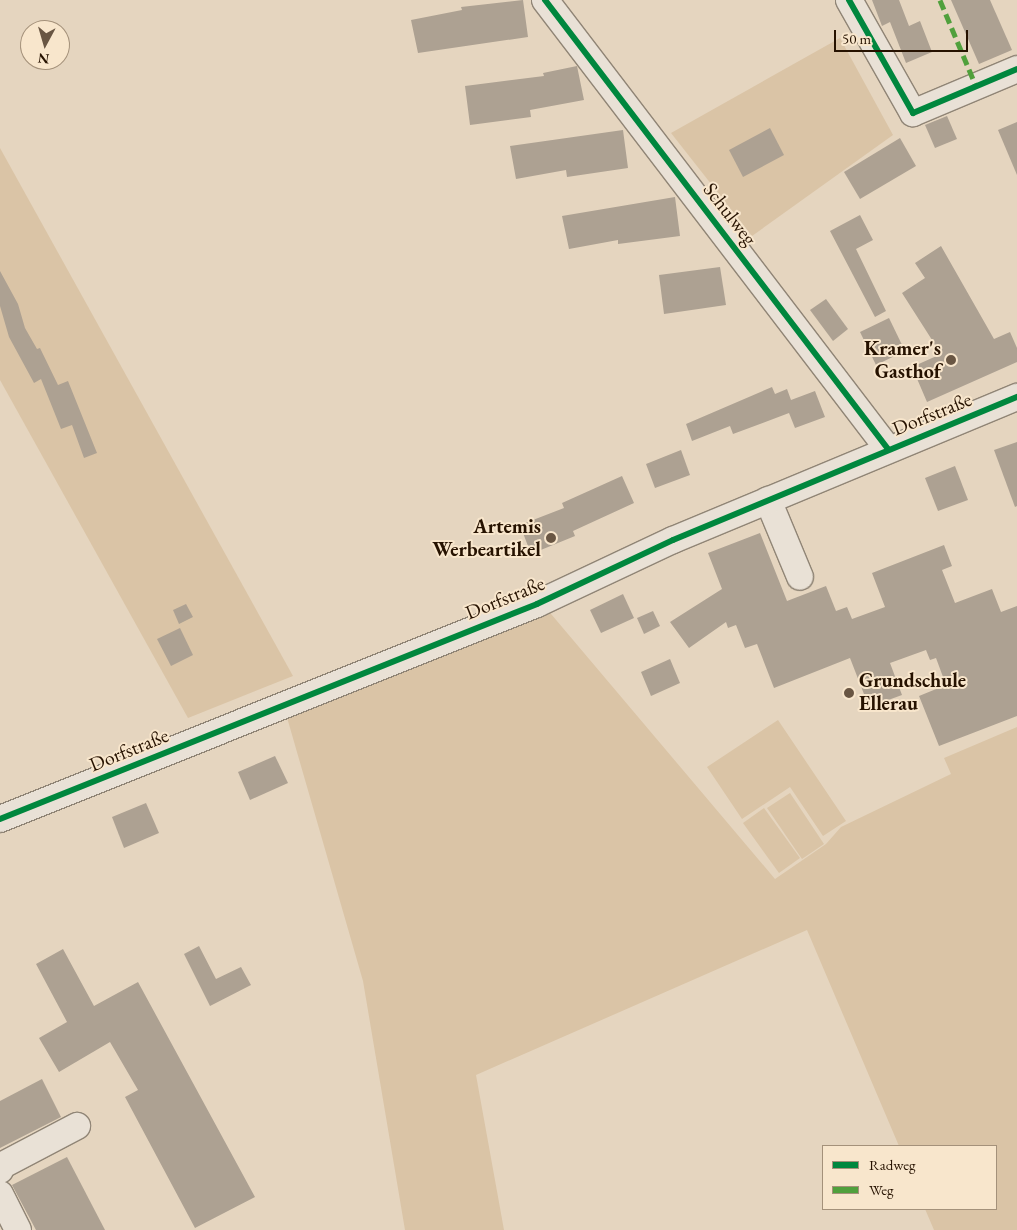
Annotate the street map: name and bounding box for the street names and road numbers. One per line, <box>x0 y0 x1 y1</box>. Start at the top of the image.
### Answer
street label: Schulweg <box>698 178 762 250</box>
street label: Dorfstraße <box>889 387 975 441</box>
street label: Dorfstraße <box>462 571 548 625</box>
street label: Dorfstraße <box>86 723 172 777</box>

